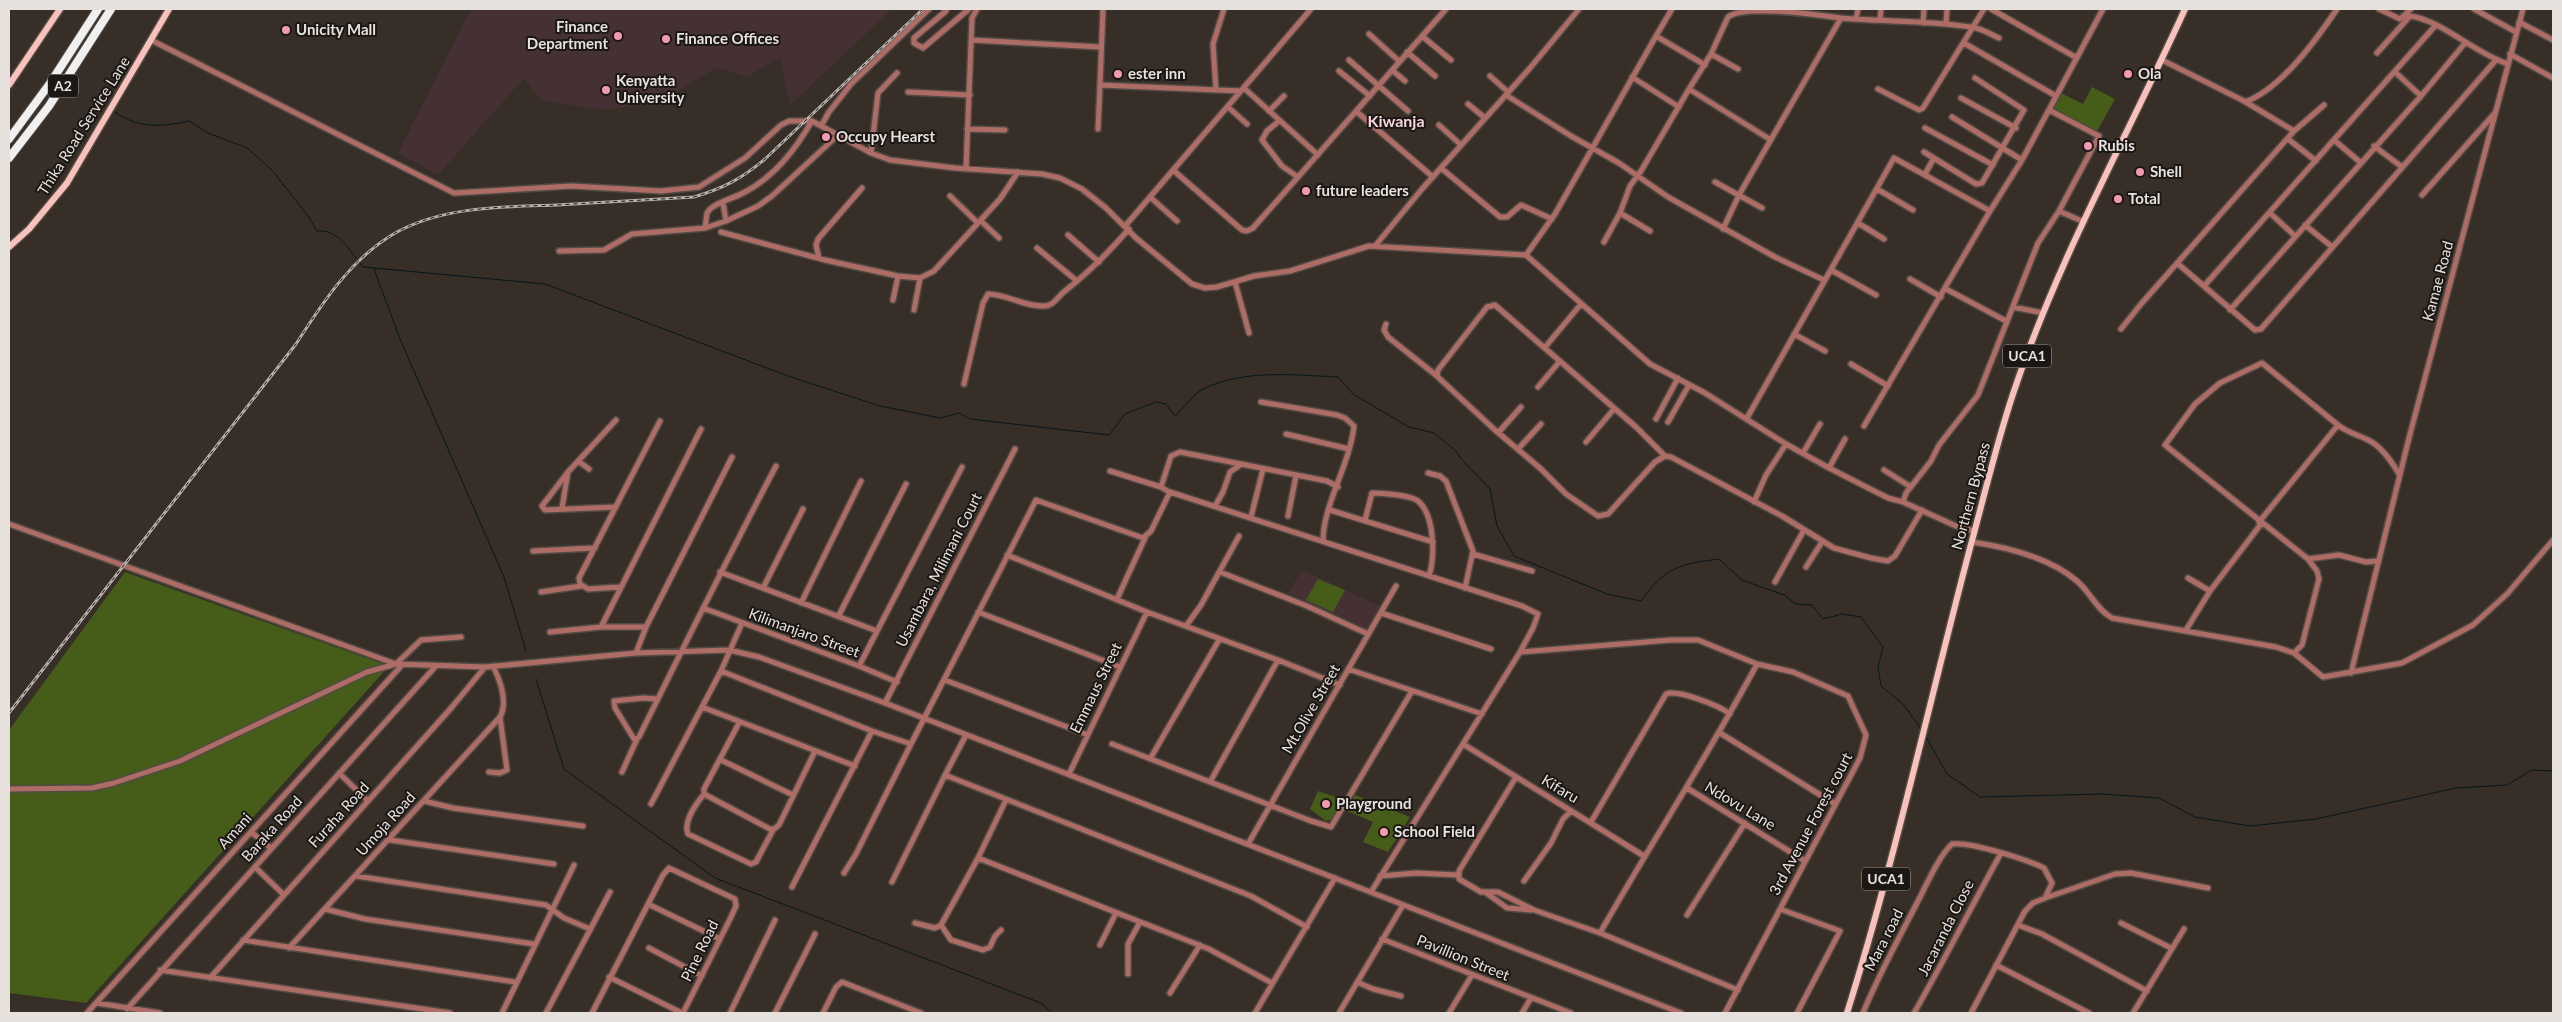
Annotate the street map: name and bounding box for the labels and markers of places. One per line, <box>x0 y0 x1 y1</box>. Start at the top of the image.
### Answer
place label: Finance Department <box>527 17 608 52</box>
place label: Unicity Mall <box>296 20 376 38</box>
marker: Unicity Mall <box>280 24 292 36</box>
place label: Finance Offices <box>676 29 780 47</box>
marker: Finance Department <box>612 30 624 42</box>
marker: Finance Offices <box>660 33 672 45</box>
place label: ester inn <box>1128 64 1186 82</box>
place label: Ola <box>2138 64 2161 82</box>
marker: ester inn <box>1112 68 1124 80</box>
marker: Ola <box>2122 68 2134 80</box>
place label: Kenyatta University <box>616 71 684 106</box>
marker: Kenyatta University <box>600 84 612 96</box>
place label: Occupy Hearst <box>836 127 935 145</box>
marker: Occupy Hearst <box>820 131 832 143</box>
place label: Rubis <box>2098 136 2135 154</box>
marker: Rubis <box>2082 140 2094 152</box>
place label: Shell <box>2150 162 2182 180</box>
marker: Shell <box>2134 166 2146 178</box>
place label: future leaders <box>1316 181 1409 199</box>
marker: future leaders <box>1300 185 1312 197</box>
place label: Total <box>2128 189 2161 207</box>
marker: Total <box>2112 193 2124 205</box>
place label: Playground <box>1336 794 1411 812</box>
marker: Playground <box>1320 798 1332 810</box>
place label: School Field <box>1394 822 1475 840</box>
marker: School Field <box>1378 826 1390 838</box>

